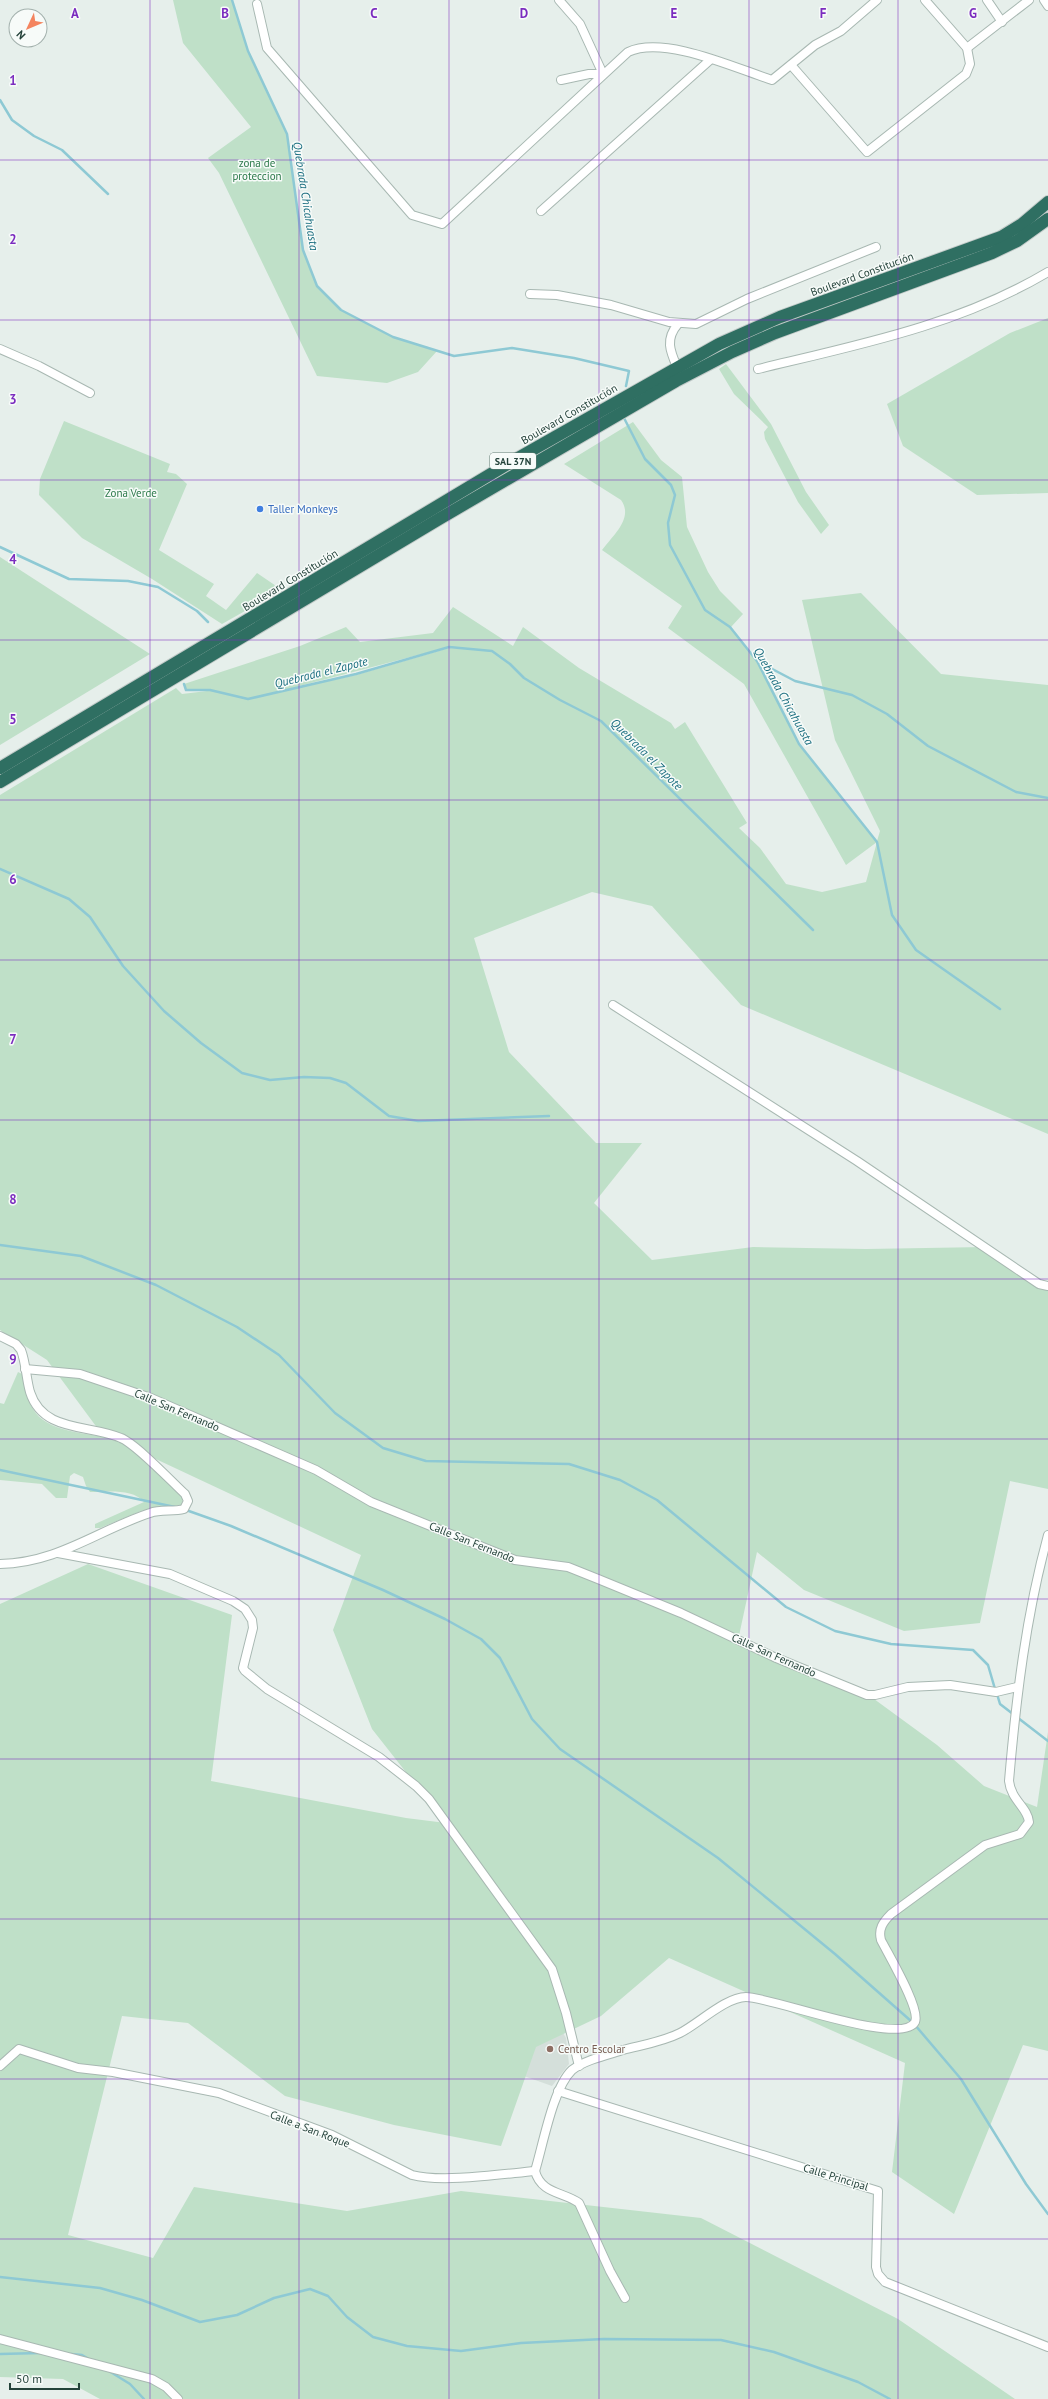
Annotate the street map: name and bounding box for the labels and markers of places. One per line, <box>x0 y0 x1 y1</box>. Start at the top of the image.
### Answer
place label: Taller Monkeys <box>268 502 338 516</box>
marker: Taller Monkeys <box>255 504 265 514</box>
place label: Centro Escolar <box>558 2042 626 2056</box>
marker: Centro Escolar <box>545 2044 555 2054</box>

